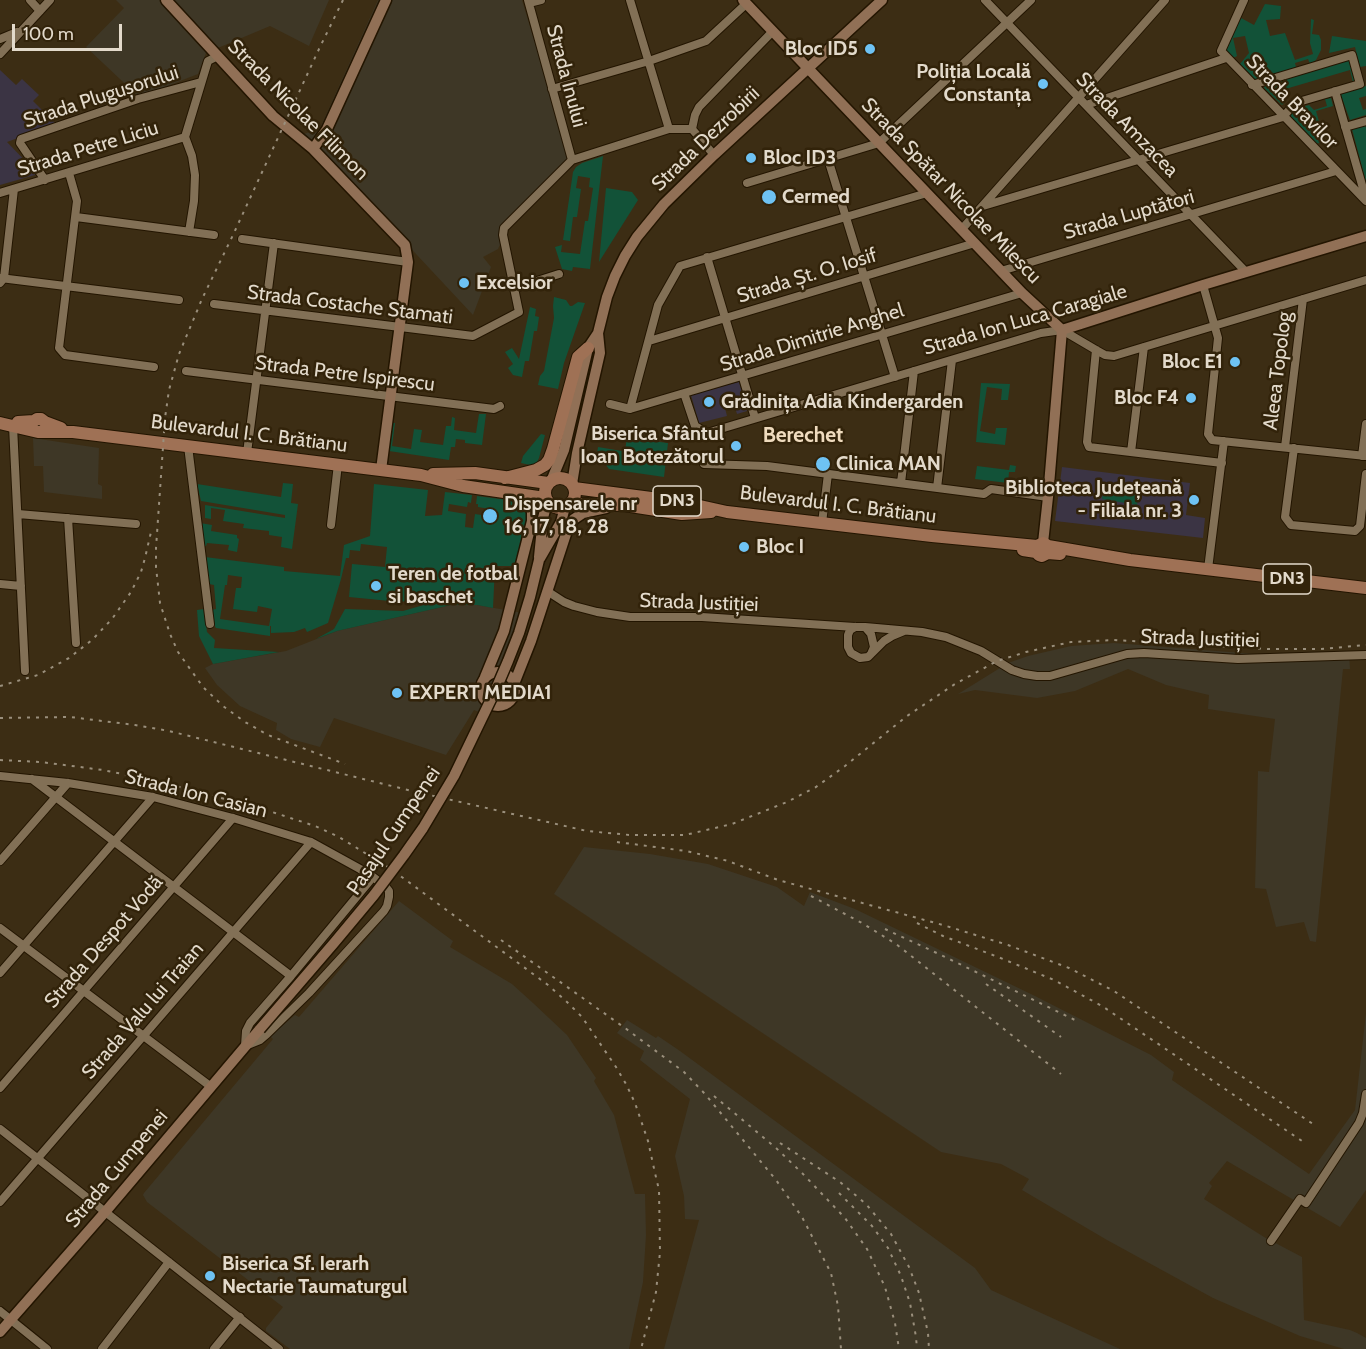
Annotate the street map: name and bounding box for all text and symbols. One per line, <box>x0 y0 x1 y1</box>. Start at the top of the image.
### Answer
scale bar <box>15 12 124 50</box>
street label: Strada Inului <box>541 22 591 130</box>
text: 100 m <box>23 23 74 45</box>
street label: Strada Nicolae Filimon <box>223 35 373 185</box>
place label: Bloc ID5 <box>785 37 858 61</box>
marker: Bloc ID5 <box>863 42 877 56</box>
street label: Strada Bravilor <box>1241 50 1343 154</box>
place label: Poliția Locală Constanța <box>916 60 1031 107</box>
street label: Strada Plugușorului <box>20 61 182 133</box>
street label: Strada Amzacea <box>1071 67 1183 183</box>
marker: Poliția Locală Constanța <box>1036 77 1050 91</box>
street label: Strada Dezrobirii <box>647 82 765 196</box>
street label: Strada Spătar Nicolae Milescu <box>856 93 1046 289</box>
street label: Strada Petre Liciu <box>15 116 161 182</box>
place label: Bloc ID3 <box>763 146 836 170</box>
marker: Bloc ID3 <box>744 151 758 165</box>
place label: Cermed <box>782 185 850 209</box>
street label: Strada Luptători <box>1061 185 1197 245</box>
marker: Cermed <box>760 188 778 206</box>
street label: Strada Șt. O. Iosif <box>734 243 880 309</box>
place label: Excelsior <box>476 271 553 295</box>
marker: Excelsior <box>457 276 471 290</box>
street label: Strada Ion Luca Caragiale <box>920 279 1130 361</box>
street label: Strada Costache Stamati <box>246 280 454 330</box>
street label: Strada Dimitrie Anghel <box>717 299 907 377</box>
street label: Aleea Topolog <box>1259 310 1297 432</box>
place label: Bloc E1 <box>1162 350 1223 374</box>
street label: Strada Petre Ispirescu <box>254 351 436 397</box>
marker: Bloc E1 <box>1228 355 1242 369</box>
place label: Bloc F4 <box>1114 386 1179 410</box>
place label: Grădinița Adia Kindergarden <box>721 390 963 414</box>
marker: Bloc F4 <box>1184 391 1198 405</box>
marker: Grădinița Adia Kindergarden <box>702 395 716 409</box>
street label: Bulevardul I. C. Brătianu <box>149 410 349 458</box>
place label: Biserica Sfântul Ioan Botezătorul <box>580 422 724 469</box>
district label: Berechet <box>763 423 843 449</box>
marker: Biserica Sfântul Ioan Botezătorul <box>729 439 743 453</box>
place label: Clinica MAN <box>836 452 941 476</box>
marker: Clinica MAN <box>814 455 832 473</box>
place label: Biblioteca Județeană - Filiala nr. 3 <box>1005 476 1182 523</box>
street label: Bulevardul I. C. Brătianu <box>738 481 938 529</box>
road number: DN3 <box>653 486 701 516</box>
place label: Dispensarele nr 16, 17, 18, 28 <box>504 492 637 539</box>
marker: Biblioteca Județeană - Filiala nr. 3 <box>1187 493 1201 507</box>
marker: Dispensarele nr 16, 17, 18, 28 <box>481 507 499 525</box>
place label: Bloc I <box>756 535 804 559</box>
marker: Bloc I <box>737 540 751 554</box>
place label: Teren de fotbal si baschet <box>388 562 518 609</box>
road number: DN3 <box>1263 564 1311 594</box>
marker: Teren de fotbal si baschet <box>369 579 383 593</box>
street label: Strada Justiției <box>639 589 759 617</box>
street label: Strada Justiției <box>1140 625 1260 653</box>
place label: EXPERT MEDIA1 <box>409 681 552 705</box>
marker: EXPERT MEDIA1 <box>390 686 404 700</box>
street label: Pasajul Cumpenei <box>342 762 446 900</box>
street label: Strada Ion Casian <box>122 765 270 823</box>
street label: Strada Despot Vodă <box>40 871 168 1013</box>
street label: Strada Valu lui Traian <box>77 938 209 1084</box>
street label: Strada Cumpenei <box>61 1105 173 1233</box>
place label: Biserica Sf. Ierarh Nectarie Taumaturgul <box>222 1252 407 1299</box>
marker: Biserica Sf. Ierarh Nectarie Taumaturgul <box>203 1269 217 1283</box>

